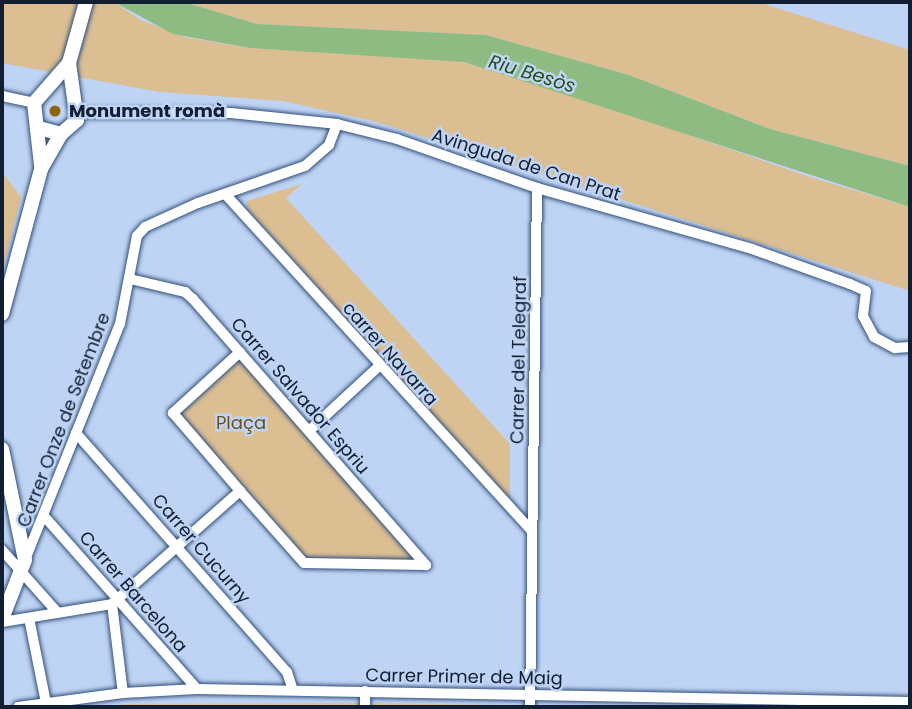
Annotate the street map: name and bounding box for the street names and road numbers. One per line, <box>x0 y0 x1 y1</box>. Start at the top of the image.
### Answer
street label: Avinguda de Can Prat <box>429 124 623 206</box>
street label: Carrer del Telegraf <box>507 276 531 444</box>
street label: carrer Navarra <box>338 298 442 410</box>
street label: Carrer Onze de Setembre <box>13 310 115 530</box>
street label: Carrer Salvador Espriu <box>226 313 374 479</box>
street label: Carrer Cucurny <box>147 490 255 608</box>
street label: Carrer Barcelona <box>74 527 192 657</box>
street label: Carrer Primer de Maig <box>365 664 563 690</box>

